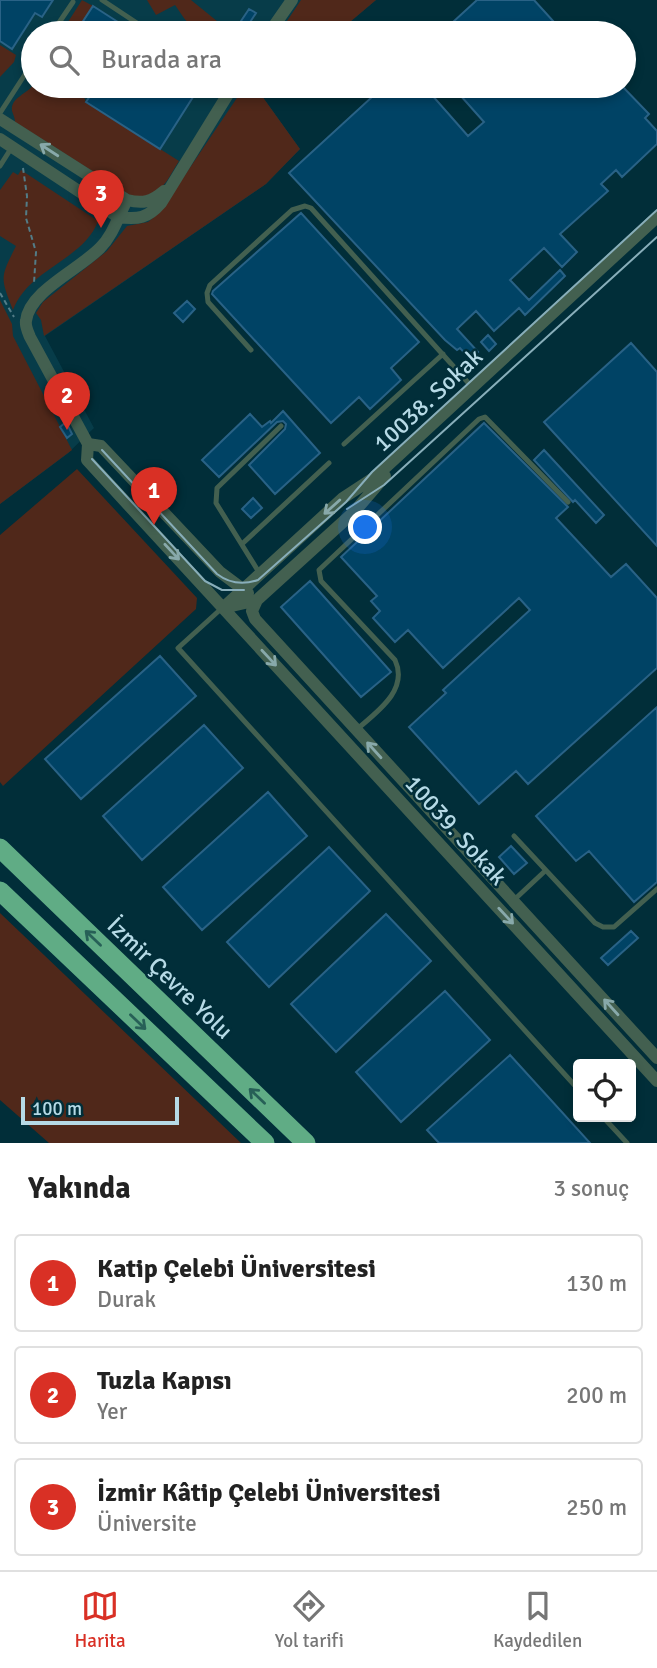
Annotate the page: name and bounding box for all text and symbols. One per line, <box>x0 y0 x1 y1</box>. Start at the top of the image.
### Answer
search box <box>21 21 636 98</box>
icon: search <box>45 41 83 79</box>
text: Burada ara <box>101 44 222 76</box>
one-way arrow <box>39 143 59 157</box>
pin: 3 <box>78 170 124 228</box>
street label: 10038. Sokak <box>367 342 489 458</box>
pin: 2 <box>44 372 90 430</box>
pin: 1 <box>131 467 177 525</box>
one-way arrow <box>324 499 341 516</box>
your location <box>348 510 382 544</box>
one-way arrow <box>164 543 180 561</box>
one-way arrow <box>261 649 277 667</box>
one-way arrow <box>366 741 382 759</box>
street label: 10039. Sokak <box>399 769 513 891</box>
one-way arrow <box>497 907 514 924</box>
street label: İzmir Çevre Yolu <box>101 911 239 1045</box>
one-way arrow <box>85 930 102 947</box>
one-way arrow <box>603 998 619 1016</box>
one-way arrow <box>129 1014 146 1031</box>
map controls <box>573 1059 636 1122</box>
button: locate <box>573 1059 636 1122</box>
one-way arrow <box>248 1088 266 1104</box>
scale bar <box>21 1094 178 1126</box>
text: 100 m <box>32 1097 82 1121</box>
text: Yakında <box>28 1170 131 1207</box>
text: 3 sonuç <box>554 1174 629 1203</box>
text: Katip Çelebi Üniversitesi <box>97 1253 376 1285</box>
text: 1 <box>47 1269 59 1298</box>
text: 130 m <box>566 1269 627 1298</box>
text: Durak <box>97 1285 156 1314</box>
text: Tuzla Kapısı <box>97 1365 232 1397</box>
text: 2 <box>47 1381 59 1410</box>
text: 200 m <box>566 1381 627 1410</box>
text: Yer <box>97 1397 127 1426</box>
text: İzmir Kâtip Çelebi Üniversitesi <box>97 1477 441 1509</box>
text: 3 <box>47 1493 59 1522</box>
text: 250 m <box>566 1493 627 1522</box>
text: Üniversite <box>97 1509 197 1538</box>
tab: Harita <box>75 1587 126 1653</box>
tab: Yol tarifi <box>275 1587 344 1653</box>
tab: Kaydedilen <box>493 1587 582 1653</box>

